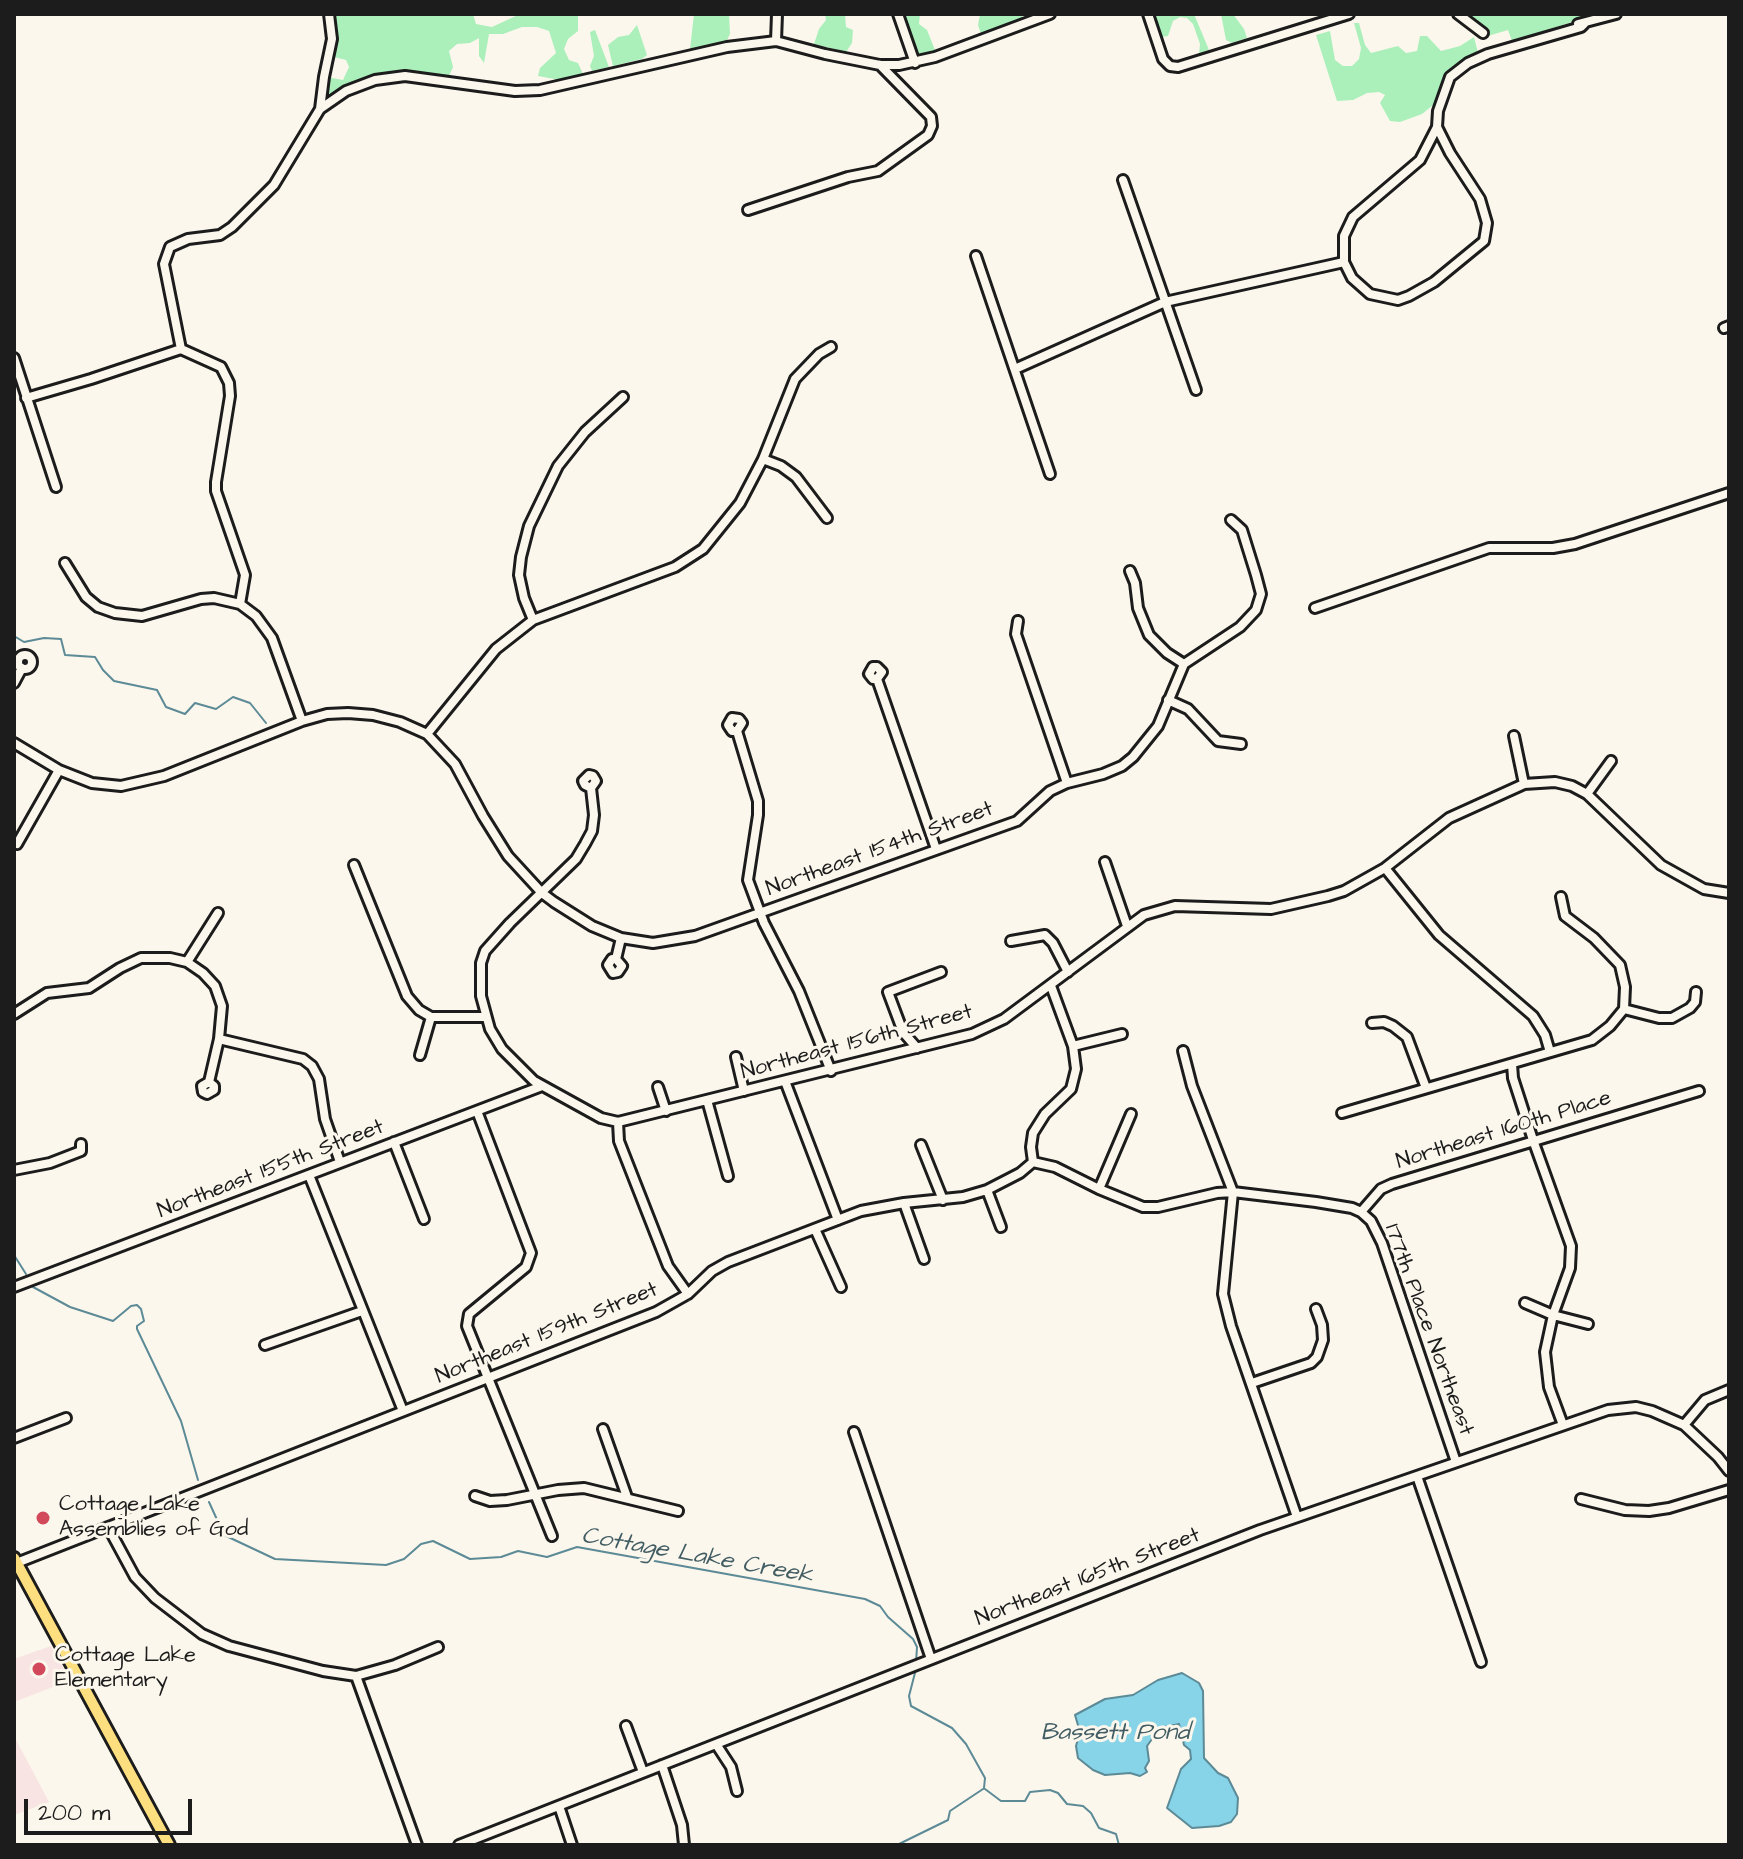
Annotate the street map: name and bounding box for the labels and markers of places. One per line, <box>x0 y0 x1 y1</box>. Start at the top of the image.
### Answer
place label: Cottage Lake Assemblies of God <box>59 1492 248 1544</box>
marker: Cottage Lake Assemblies of God <box>34 1509 52 1527</box>
place label: Cottage Lake Elementary <box>55 1643 196 1694</box>
marker: Cottage Lake Elementary <box>30 1660 48 1678</box>

